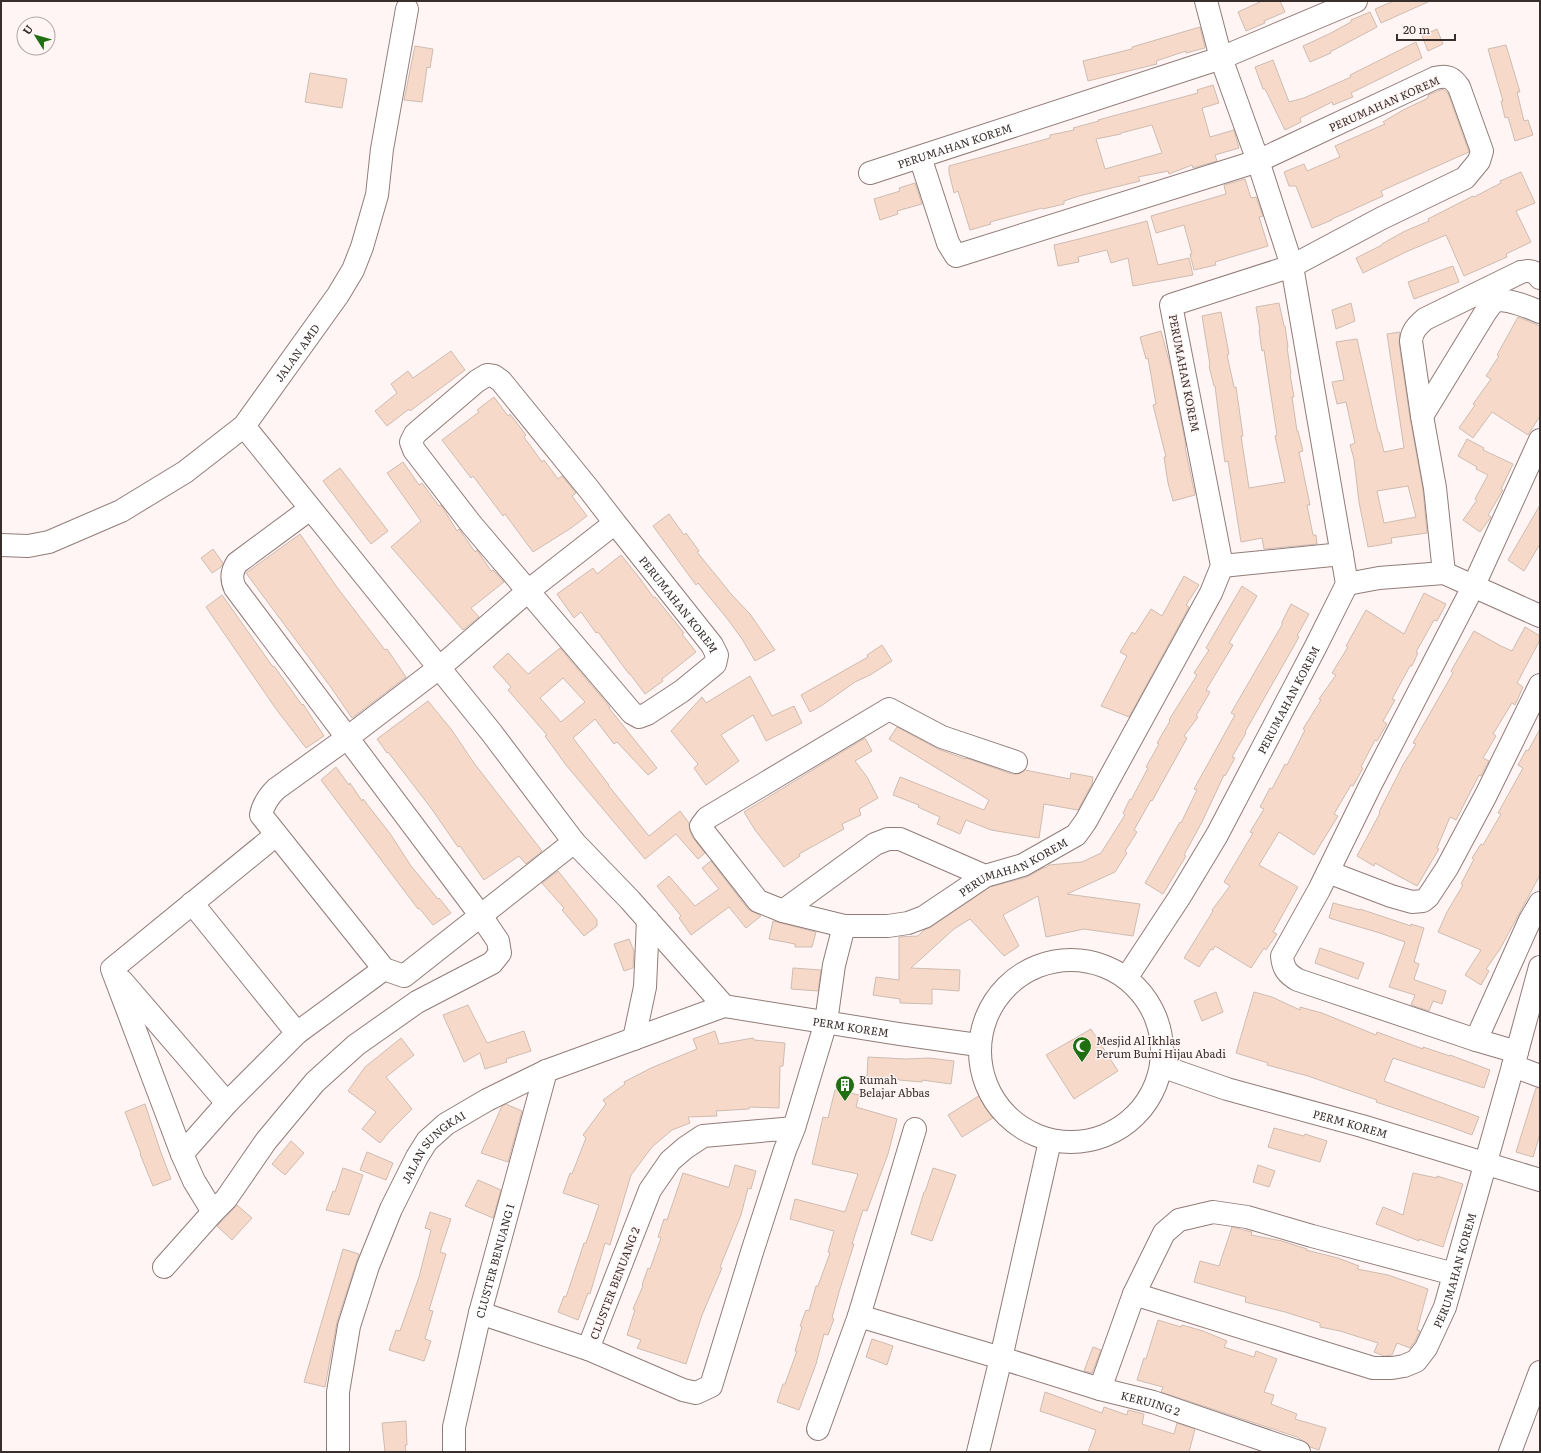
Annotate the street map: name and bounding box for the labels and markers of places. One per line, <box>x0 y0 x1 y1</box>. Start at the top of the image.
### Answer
place label: Mesjid Al Ikhlas Perum Bumi Hijau Abadi <box>1096 1032 1226 1061</box>
mosque icon: Mesjid Al Ikhlas Perum Bumi Hijau Abadi <box>1071 1035 1093 1063</box>
place label: Rumah Belajar Abbas <box>859 1071 929 1100</box>
building icon: Rumah Belajar Abbas <box>834 1074 856 1102</box>

